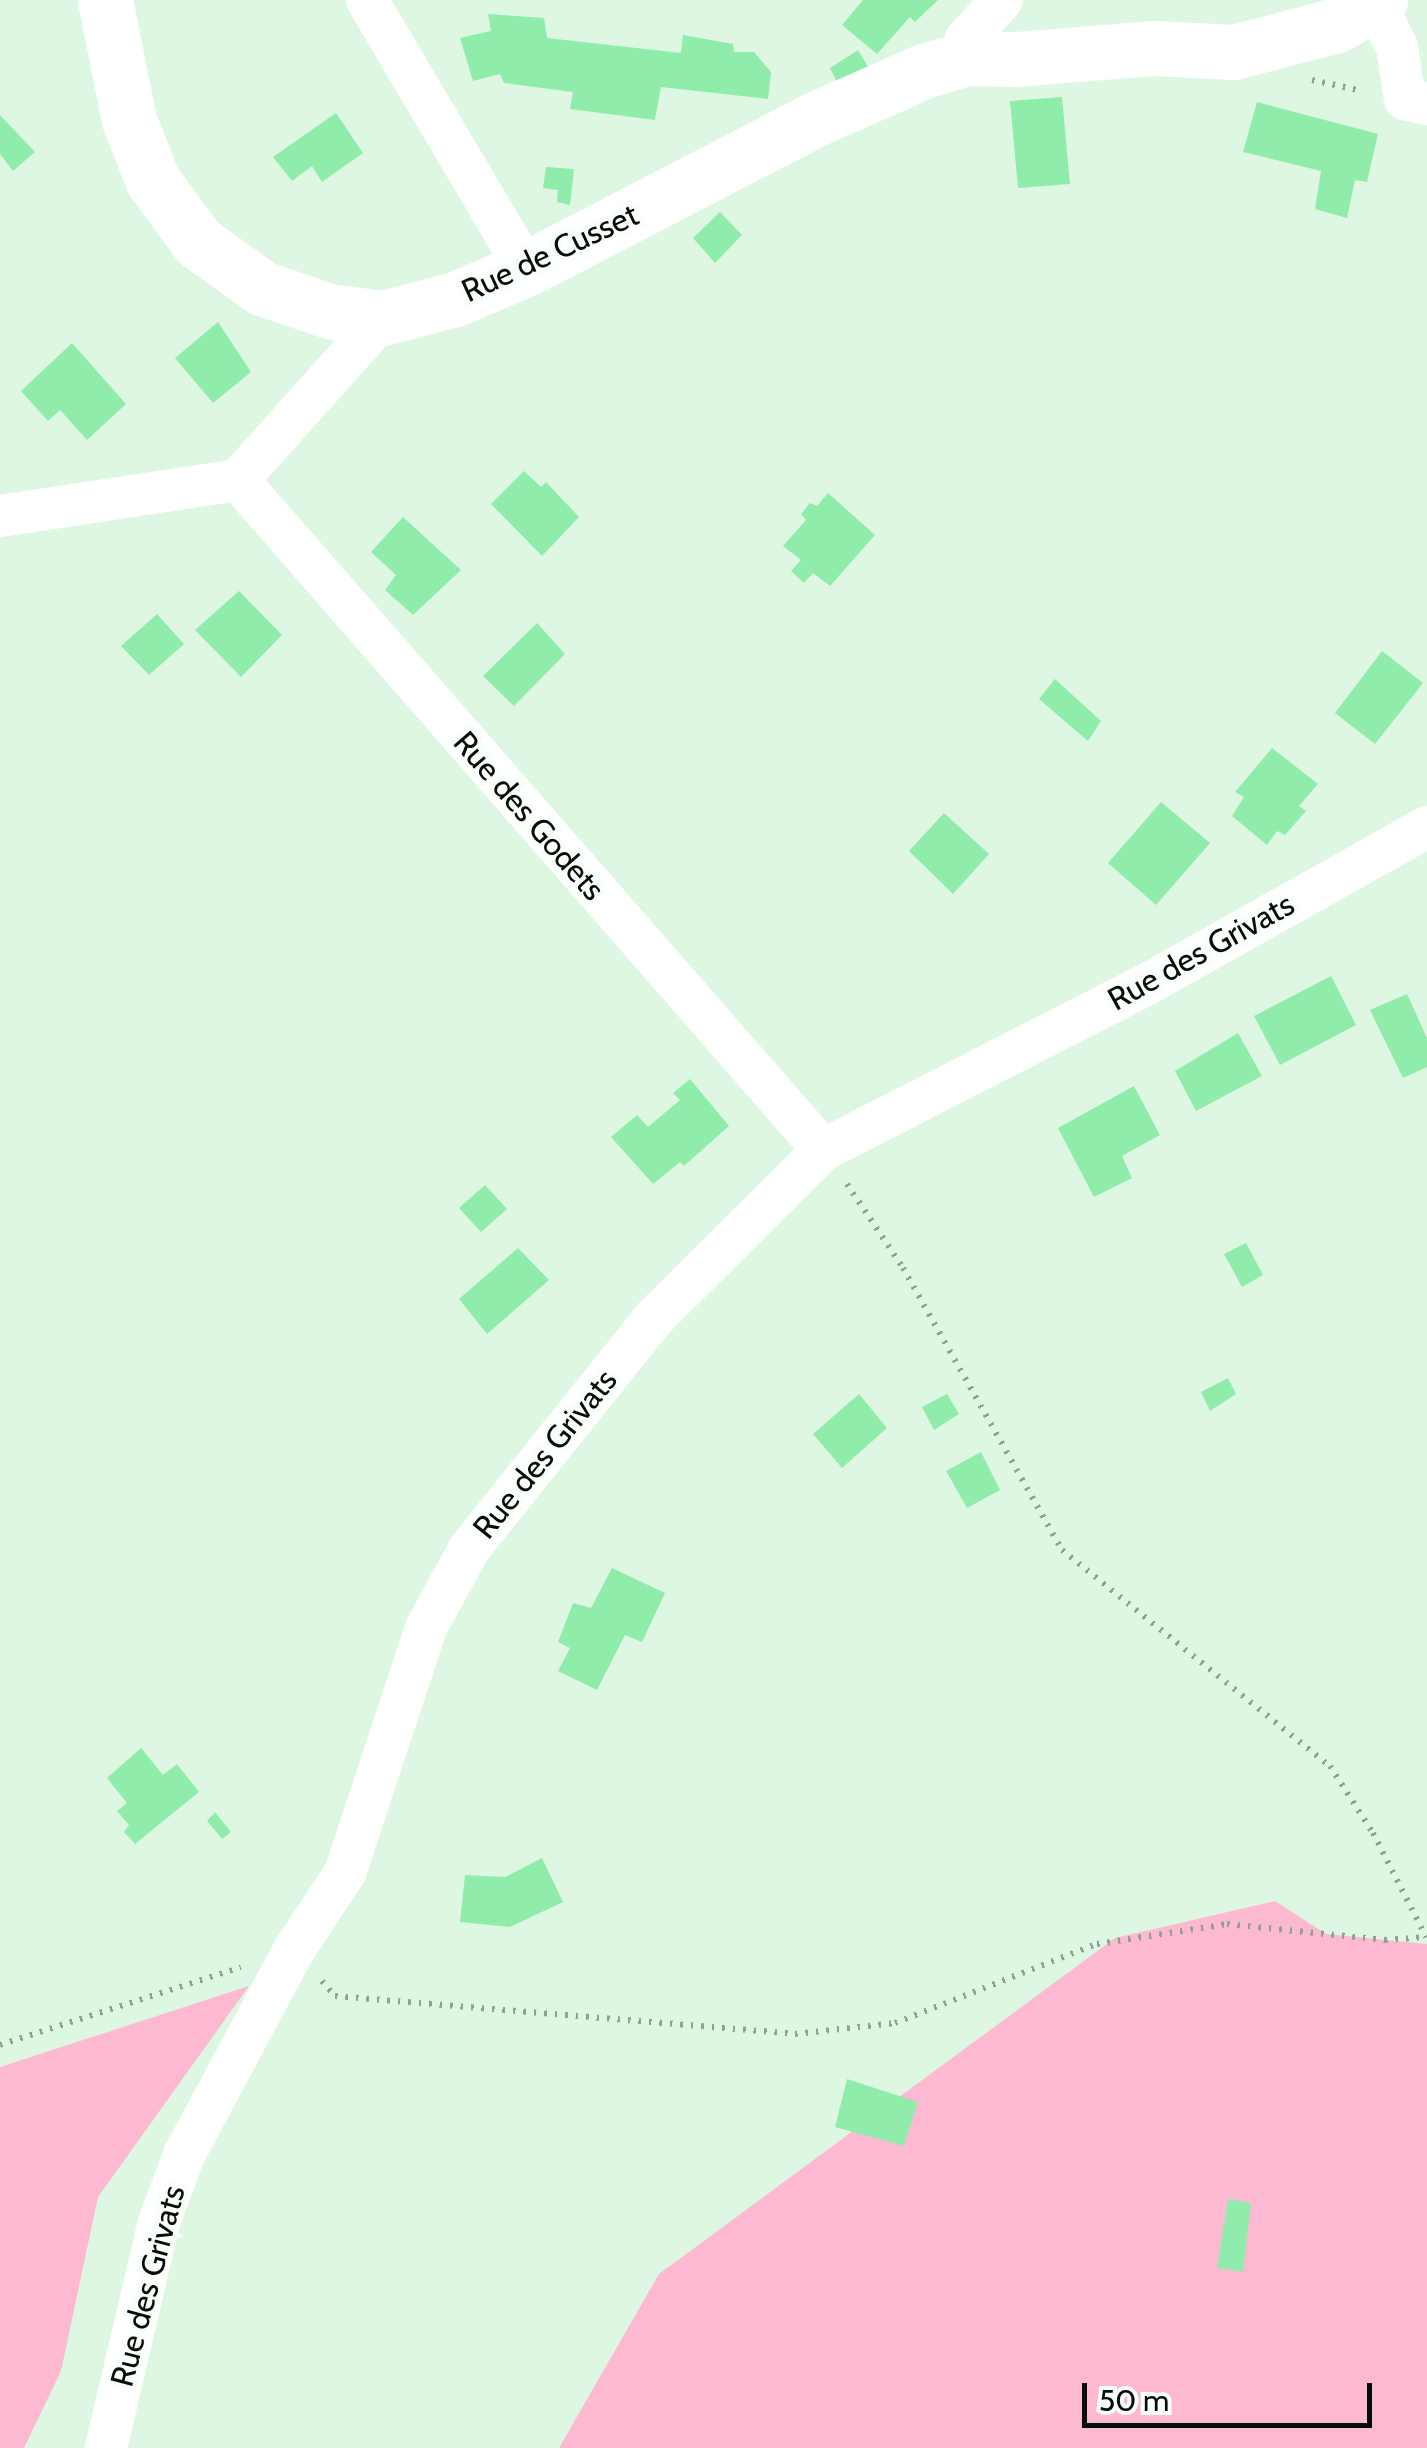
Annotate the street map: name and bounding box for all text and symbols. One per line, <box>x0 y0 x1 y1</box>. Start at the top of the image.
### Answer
street label: Rue de Cusset <box>456 195 644 311</box>
street label: Rue des Godets <box>445 724 613 908</box>
street label: Rue des Grivats <box>1101 885 1301 1019</box>
street label: Rue des Grivats <box>465 1362 625 1546</box>
street label: Rue des Grivats <box>103 2181 193 2391</box>
scale bar <box>1087 2363 1377 2425</box>
text: 50 m <box>1099 2382 1169 2419</box>

